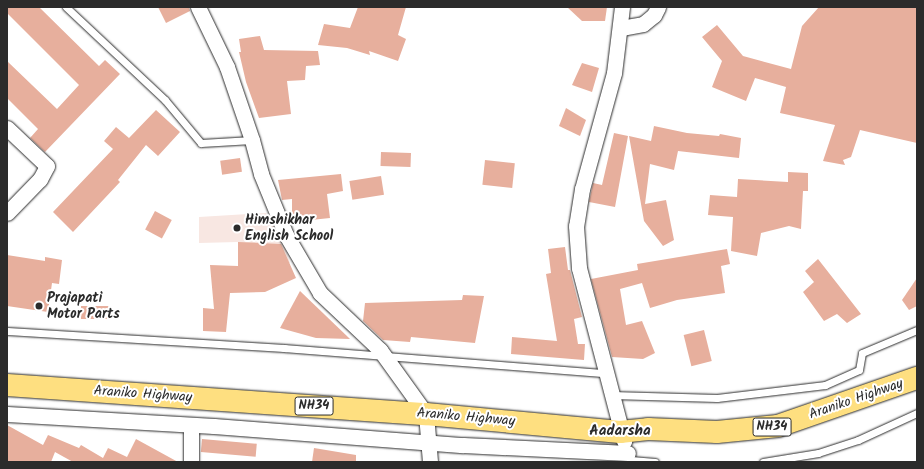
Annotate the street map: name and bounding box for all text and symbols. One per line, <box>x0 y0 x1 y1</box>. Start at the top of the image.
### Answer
place label: Himshikhar English School <box>245 212 333 244</box>
marker: Himshikhar English School <box>232 223 242 233</box>
place label: Prajapati Motor Parts <box>47 290 120 322</box>
marker: Prajapati Motor Parts <box>34 301 44 311</box>
street label: Araniko Highway <box>807 375 905 423</box>
street label: Araniko Highway <box>93 382 193 406</box>
road number: NH34 <box>294 395 334 417</box>
street label: Araniko Highway <box>416 404 516 430</box>
road number: NH34 <box>752 416 792 438</box>
district label: Aadarsha <box>589 423 651 441</box>

